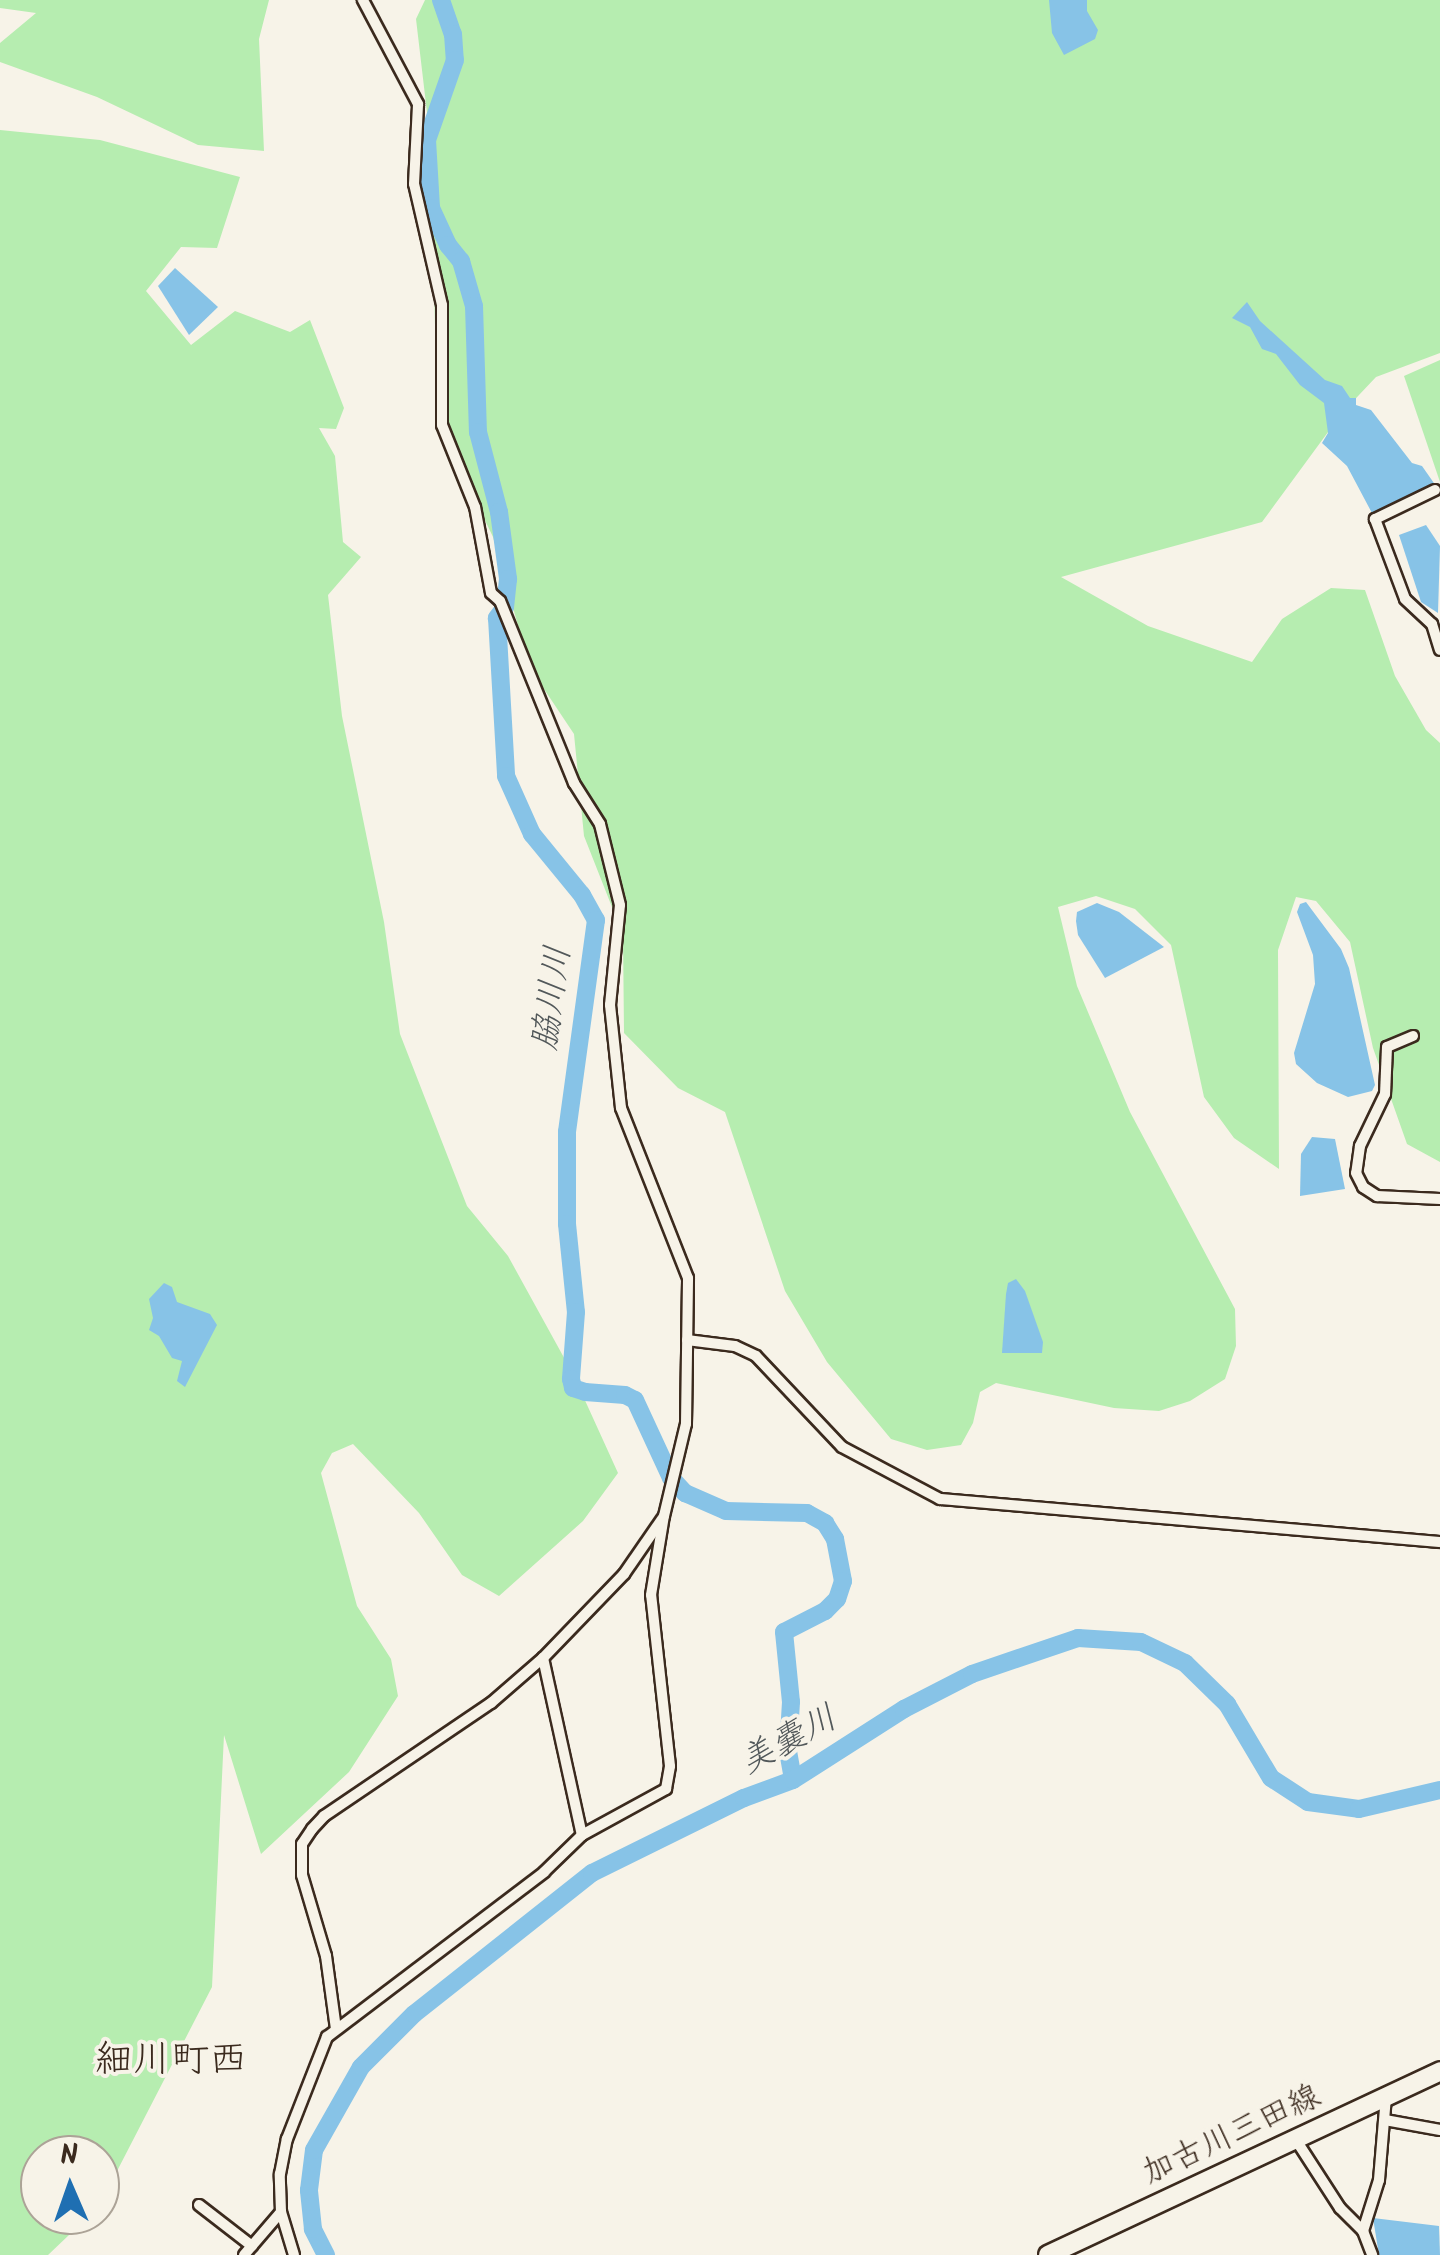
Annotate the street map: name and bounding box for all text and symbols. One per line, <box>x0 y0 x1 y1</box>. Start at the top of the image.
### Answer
water label: 脇川川 <box>525 943 581 1053</box>
water label: 美嚢川 <box>733 1698 845 1784</box>
district label: 細川町西 <box>95 2039 247 2085</box>
street label: 加古川三田線 <box>1137 2078 1327 2194</box>
text: N <box>59 2134 79 2179</box>
north arrow <box>20 2135 120 2235</box>

